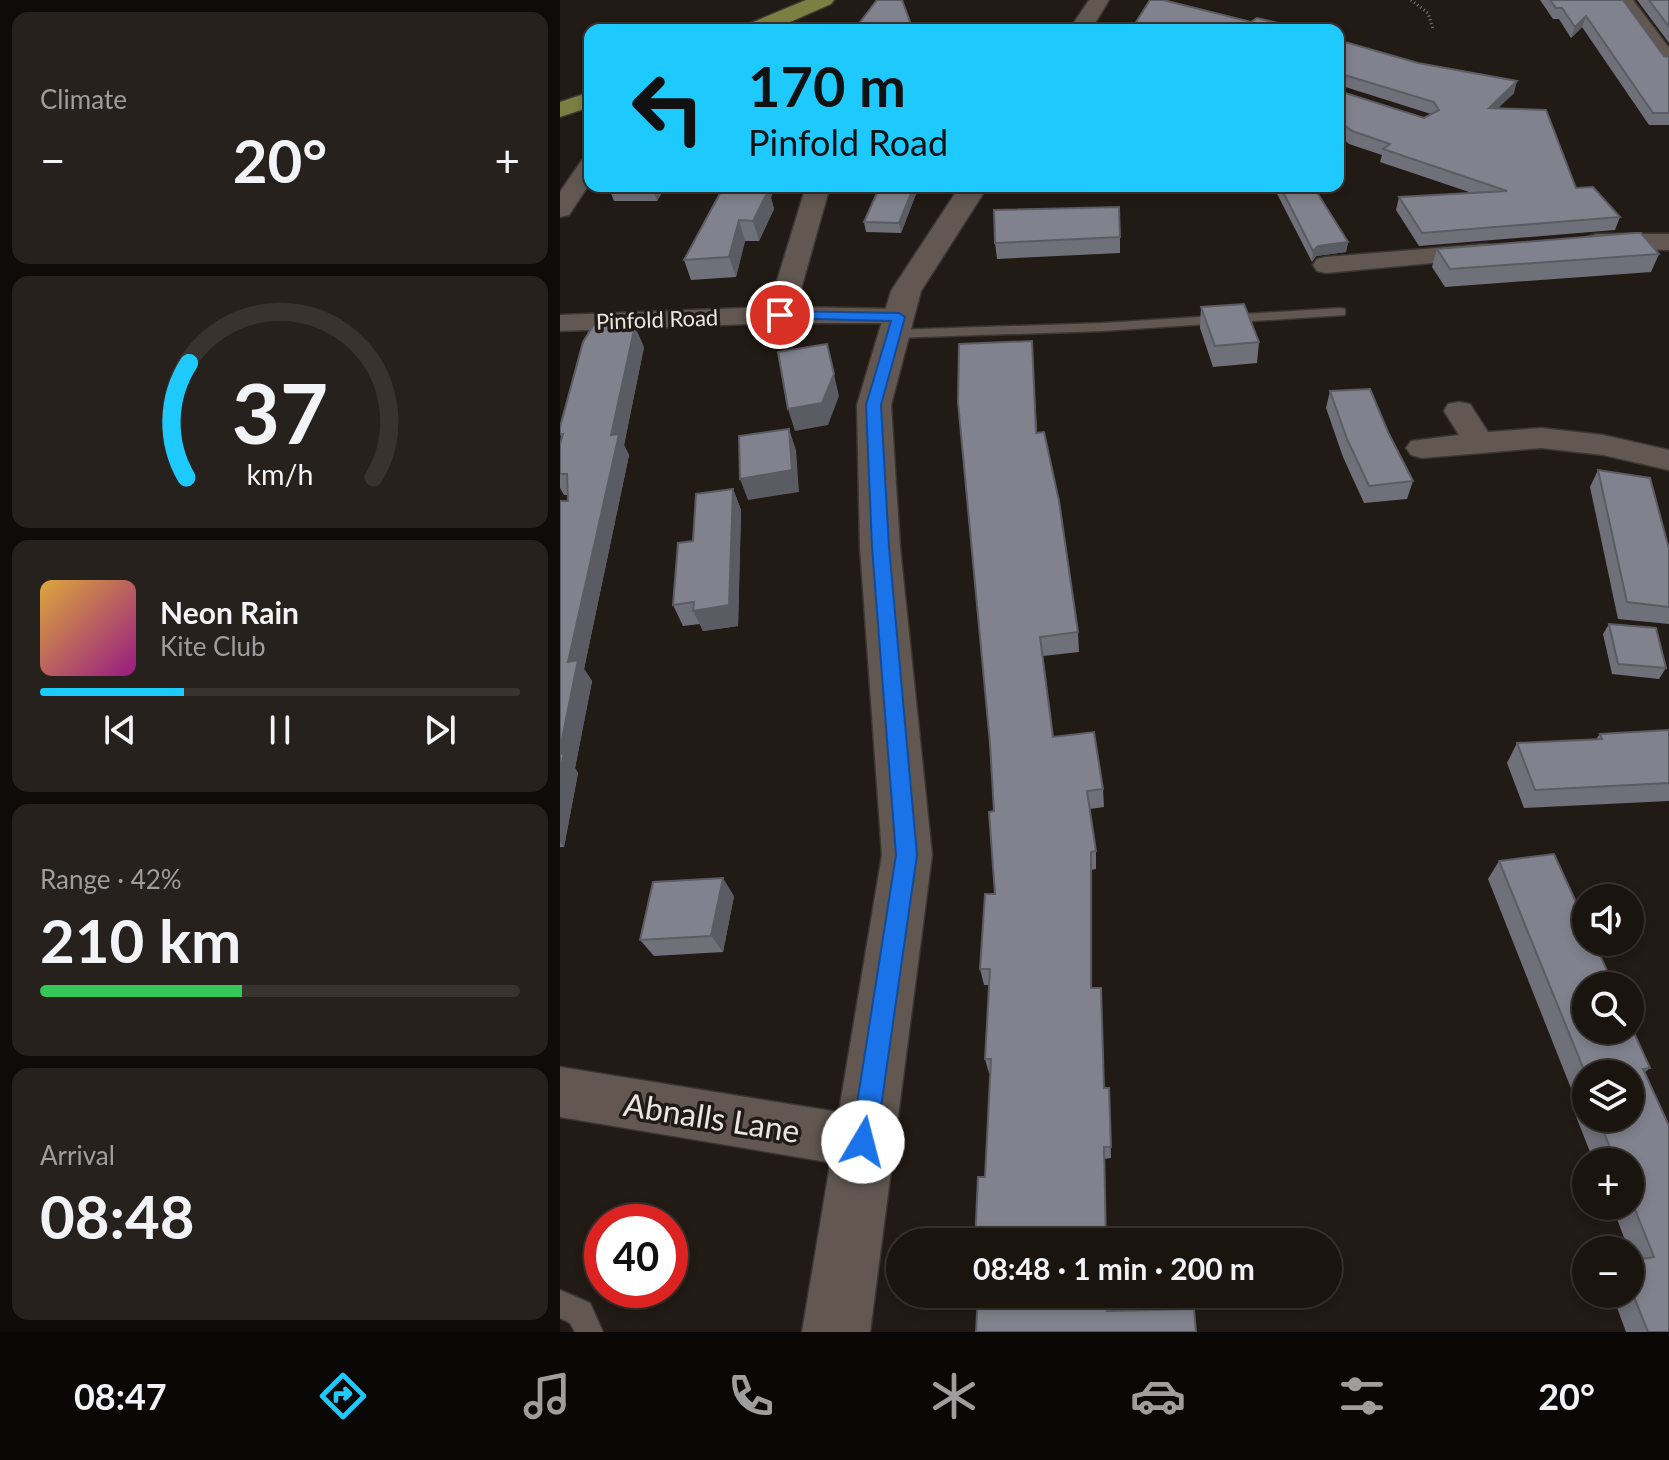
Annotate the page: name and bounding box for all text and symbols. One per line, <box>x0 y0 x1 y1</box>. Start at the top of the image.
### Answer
text: 170 m <box>748 52 906 119</box>
icon: left <box>616 56 720 160</box>
text: Climate <box>40 83 127 115</box>
text: Pinfold Road <box>748 120 948 164</box>
text: 20° <box>233 124 327 196</box>
text: − <box>40 134 66 186</box>
text: + <box>494 134 520 186</box>
pin <box>746 281 814 349</box>
icon: arrive <box>758 293 802 337</box>
street label: Pinfold Road <box>595 303 719 335</box>
text: 37 <box>232 362 328 462</box>
text: km/h <box>247 457 313 491</box>
text: Neon Rain <box>160 594 299 630</box>
text: Kite Club <box>160 630 266 662</box>
icon: previous <box>98 708 142 752</box>
icon: pause <box>258 708 302 752</box>
icon: next <box>418 708 462 752</box>
text: Range · 42% <box>40 863 182 895</box>
map controls <box>1572 884 1644 1308</box>
button: sound <box>1572 884 1644 956</box>
text: 210 km <box>40 904 241 976</box>
button: search <box>1572 972 1644 1044</box>
button: layers <box>1572 1060 1644 1132</box>
street label: Abnalls Lane <box>621 1084 803 1150</box>
position arrow <box>821 1100 905 1184</box>
text: Arrival <box>40 1139 115 1171</box>
button: + <box>1572 1148 1644 1220</box>
text: 08:48 <box>40 1180 195 1252</box>
speed limit sign: 40 <box>584 1204 688 1308</box>
button: − <box>1572 1236 1644 1308</box>
text: 08:48 · 1 min · 200 m <box>973 1250 1255 1286</box>
icon: directions <box>315 1368 371 1424</box>
icon: music <box>519 1368 575 1424</box>
icon: phone <box>723 1368 779 1424</box>
icon: climate <box>926 1368 982 1424</box>
icon: car <box>1130 1368 1186 1424</box>
icon: filters <box>1334 1368 1390 1424</box>
text: 08:47 <box>74 1374 167 1418</box>
text: 20° <box>1538 1374 1595 1418</box>

